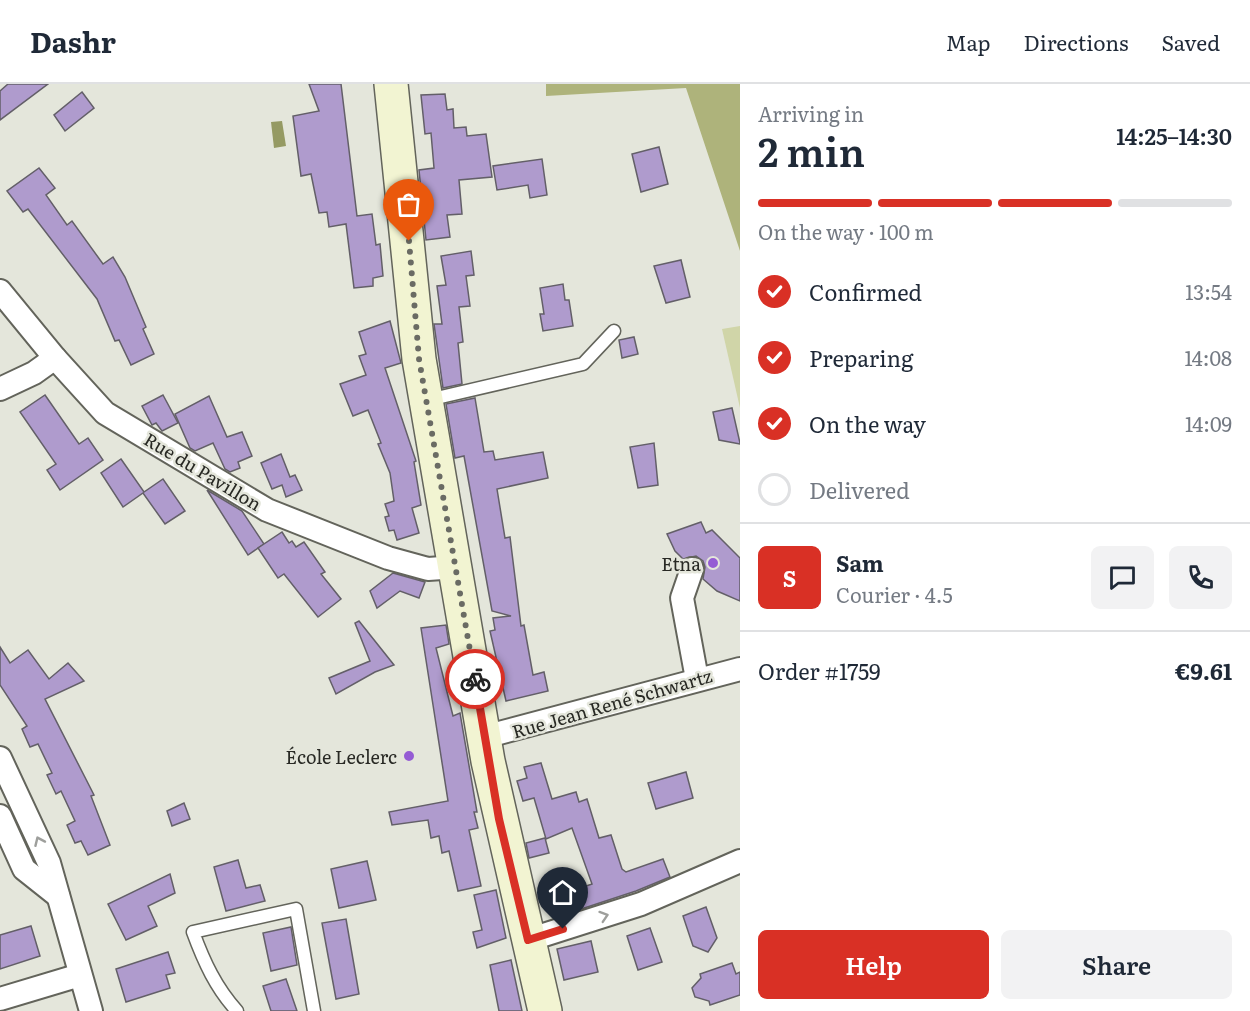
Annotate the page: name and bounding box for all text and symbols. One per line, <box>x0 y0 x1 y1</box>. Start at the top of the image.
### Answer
text: Dashr <box>30 20 116 62</box>
text: Map <box>946 26 991 57</box>
text: Directions <box>1024 26 1129 57</box>
text: Saved <box>1162 26 1220 57</box>
text: Arriving in <box>758 98 864 128</box>
text: 14:25–14:30 <box>1116 119 1232 152</box>
text: 2 min <box>758 121 865 179</box>
pin <box>383 179 434 241</box>
icon: bag <box>392 188 425 221</box>
text: On the way · 100 m <box>758 216 934 246</box>
icon: check <box>758 275 791 308</box>
text: Confirmed <box>809 275 922 308</box>
text: 13:54 <box>1185 276 1232 306</box>
icon: check <box>758 341 791 374</box>
text: Preparing <box>809 341 913 374</box>
text: 14:08 <box>1184 342 1232 372</box>
icon: check <box>758 407 791 440</box>
text: On the way <box>809 407 926 440</box>
text: 14:09 <box>1185 408 1232 438</box>
street label: Rue du Pavillon <box>139 425 267 517</box>
text: Delivered <box>809 473 910 506</box>
text: Sam <box>836 546 884 579</box>
button: chat <box>1091 546 1154 609</box>
button: phone <box>1169 546 1232 609</box>
place label: Etna <box>661 550 701 577</box>
marker: Etna <box>706 556 720 570</box>
text: S <box>783 561 796 594</box>
text: Courier · 4.5 <box>836 579 953 609</box>
courier <box>445 649 505 709</box>
text: Order #1759 <box>758 654 881 687</box>
text: €9.61 <box>1175 654 1232 687</box>
street label: Rue Jean René Schwartz <box>509 661 715 744</box>
icon: bike <box>459 663 492 696</box>
place label: École Leclerc <box>286 743 397 770</box>
marker: École Leclerc <box>402 749 416 763</box>
one-way arrow <box>35 836 47 847</box>
pin <box>537 867 588 929</box>
icon: home <box>546 876 579 909</box>
one-way arrow <box>598 911 609 923</box>
button: Help <box>758 930 989 999</box>
button: Share <box>1001 930 1232 999</box>

